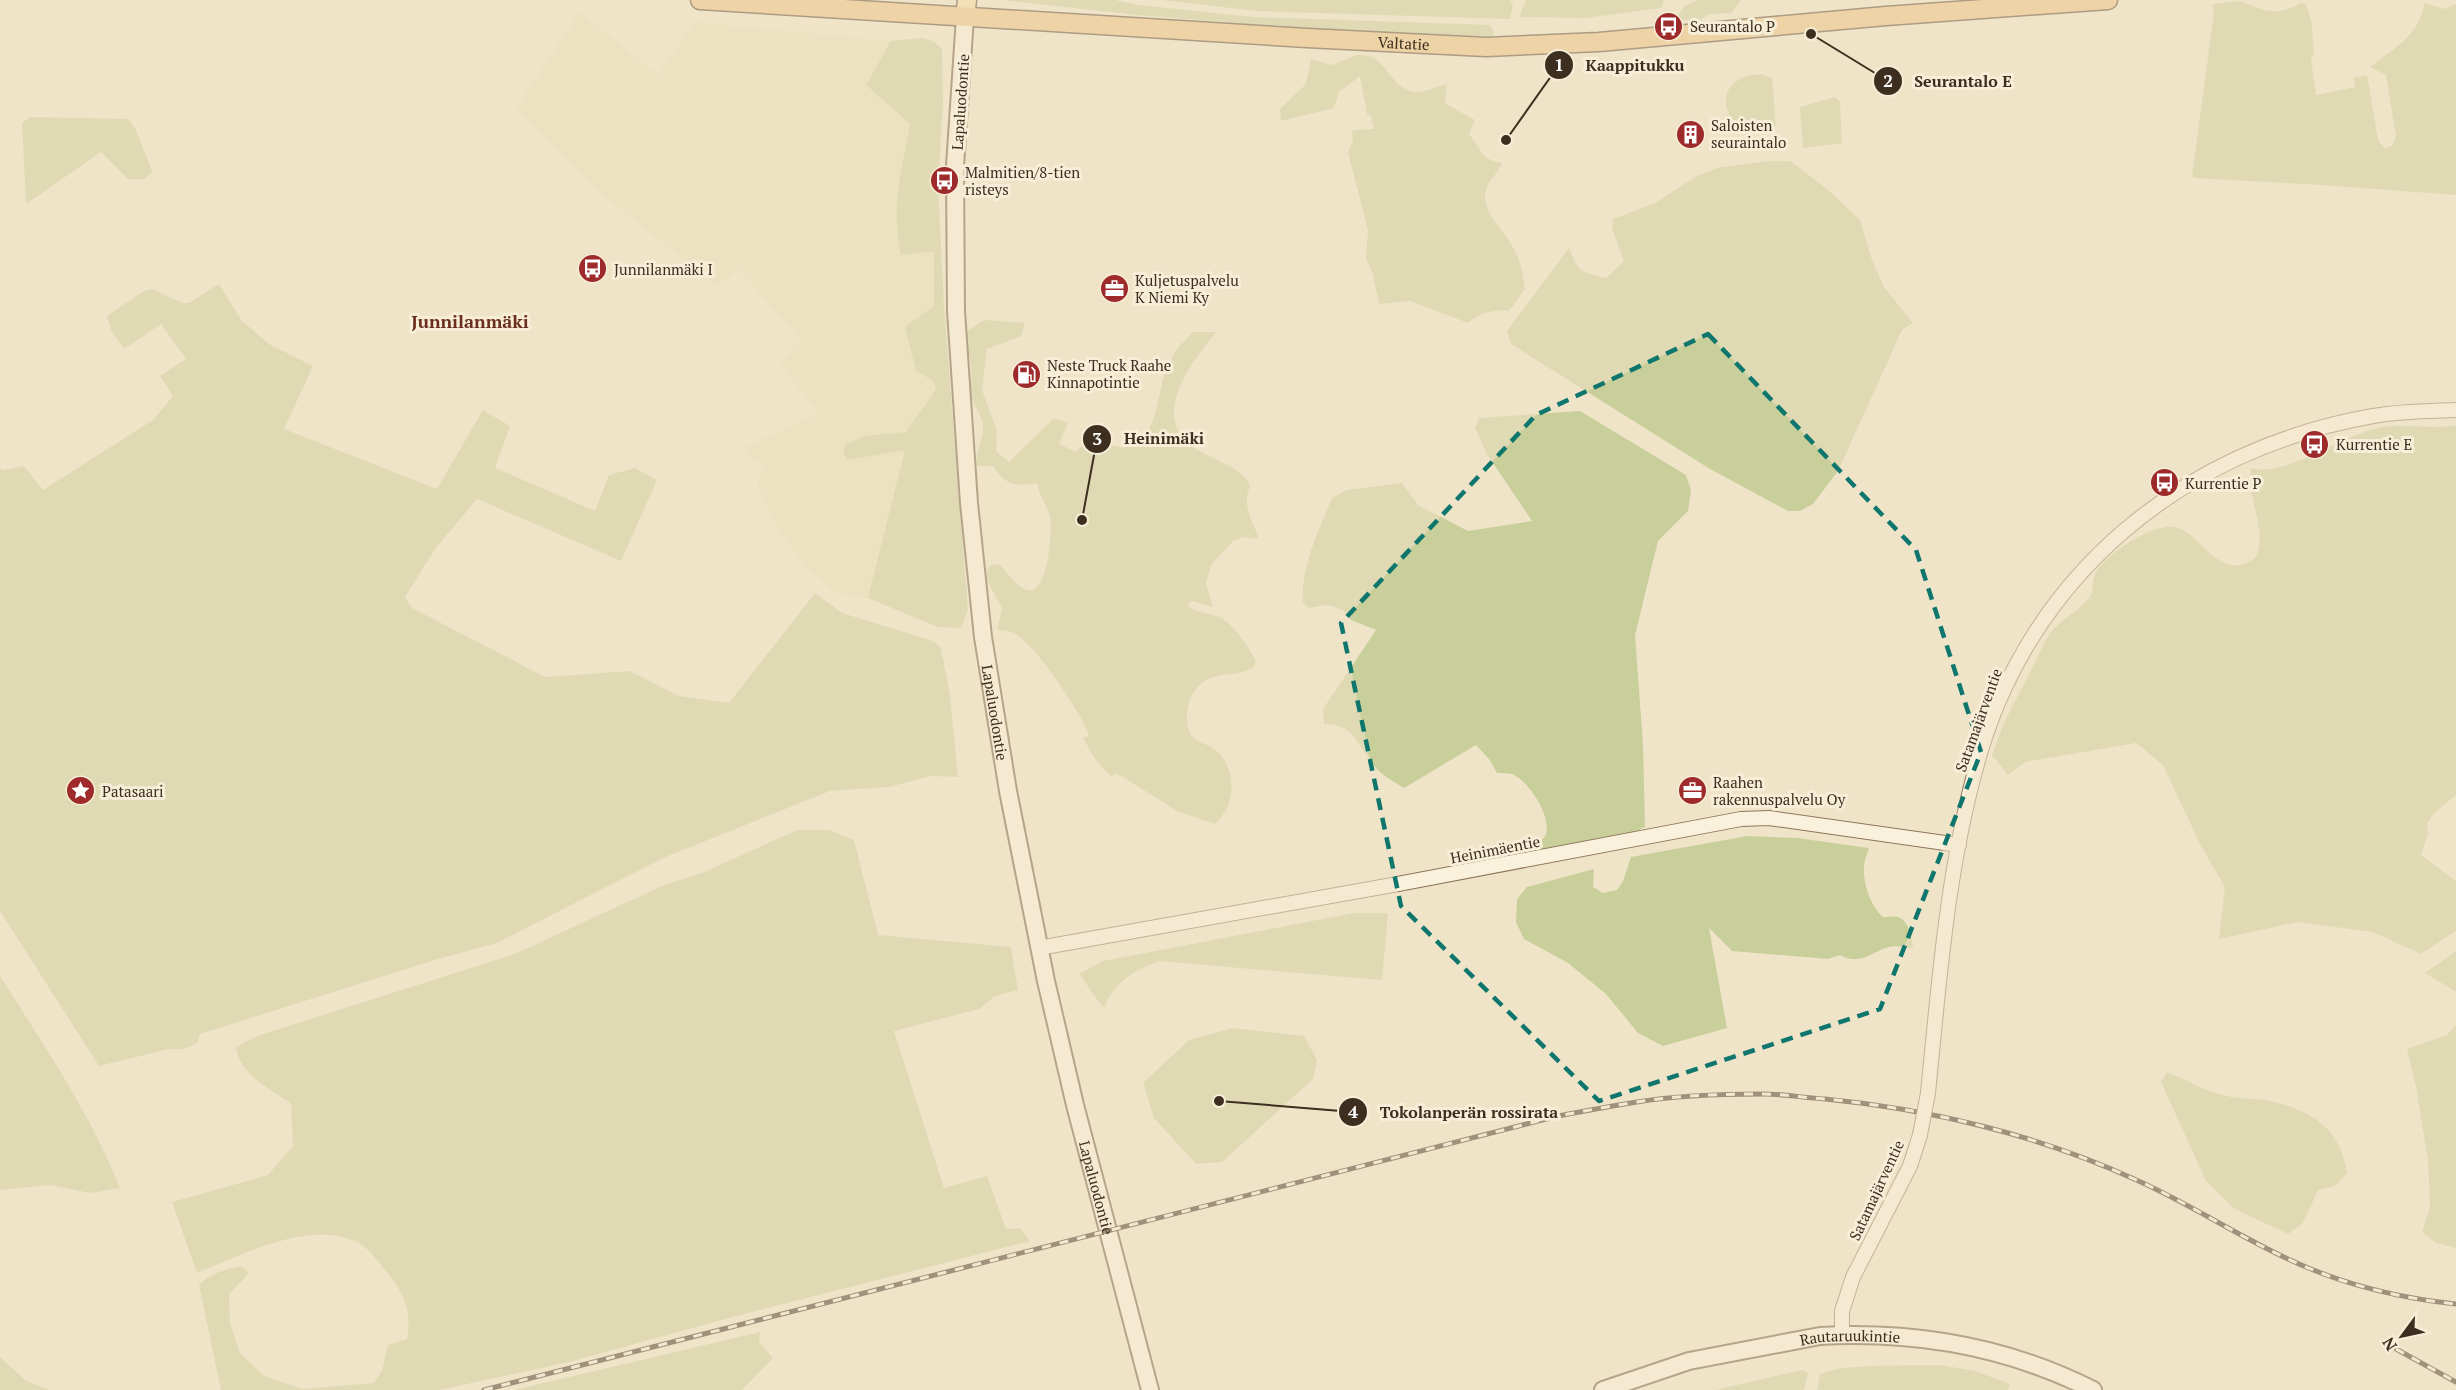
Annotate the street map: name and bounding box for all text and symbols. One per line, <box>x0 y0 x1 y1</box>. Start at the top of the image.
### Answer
bus stop icon: Seurantalo P <box>1653 10 1685 42</box>
place label: Seurantalo P <box>1690 16 1775 36</box>
street label: Valtatie <box>1377 32 1430 54</box>
callout: Kaappitukku <box>1544 48 1696 82</box>
text: 1 <box>1554 52 1564 76</box>
street label: Lapaluodontie <box>947 53 973 151</box>
text: Kaappitukku <box>1586 54 1685 76</box>
callout: Seurantalo E <box>1873 64 2024 98</box>
text: 2 <box>1883 68 1893 92</box>
text: Seurantalo E <box>1914 70 2012 92</box>
place label: Saloisten seuraintalo <box>1711 115 1786 152</box>
building icon: Saloisten seuraintalo <box>1674 118 1706 150</box>
place label: Malmitien/8-tien risteys <box>965 162 1080 199</box>
bus stop icon: Malmitien/8-tien risteys <box>928 165 960 197</box>
bus stop icon: Junnilanmäki I <box>577 253 609 285</box>
place label: Junnilanmäki I <box>614 259 713 279</box>
place label: Kuljetuspalvelu K Niemi Ky <box>1135 270 1239 307</box>
office icon: Kuljetuspalvelu K Niemi Ky <box>1098 273 1130 305</box>
district label: Junnilanmäki <box>411 309 529 333</box>
place label: Neste Truck Raahe Kinnapotintie <box>1047 355 1171 392</box>
fuel station icon: Neste Truck Raahe Kinnapotintie <box>1010 358 1042 390</box>
callout: Heinimäki <box>1082 422 1217 456</box>
text: 3 <box>1092 426 1102 450</box>
text: Heinimäki <box>1124 427 1204 449</box>
bus stop icon: Kurrentie E <box>2299 428 2331 460</box>
place label: Kurrentie E <box>2336 434 2412 454</box>
bus stop icon: Kurrentie P <box>2148 467 2180 499</box>
place label: Kurrentie P <box>2185 473 2262 493</box>
street label: Lapaluodontie <box>978 663 1013 762</box>
street label: Satamajärventie <box>1950 666 2006 774</box>
place label: Raahen rakennuspalvelu Oy <box>1713 772 1846 809</box>
place icon: Patasaari <box>65 775 97 807</box>
office icon: Raahen rakennuspalvelu Oy <box>1676 775 1708 807</box>
place label: Patasaari <box>102 781 164 801</box>
street label: Heinimäentie <box>1448 831 1542 867</box>
callout: Tokolanperän rossirata <box>1338 1095 1571 1129</box>
text: 4 <box>1348 1099 1359 1123</box>
text: Tokolanperän rossirata <box>1380 1101 1558 1123</box>
street label: Satamajärventie <box>1844 1137 1908 1243</box>
street label: Lapaluodontie <box>1075 1138 1119 1237</box>
north arrow <box>2372 1306 2432 1366</box>
street label: Rautaruukintie <box>1798 1325 1901 1350</box>
text: N <box>2377 1333 2402 1355</box>

